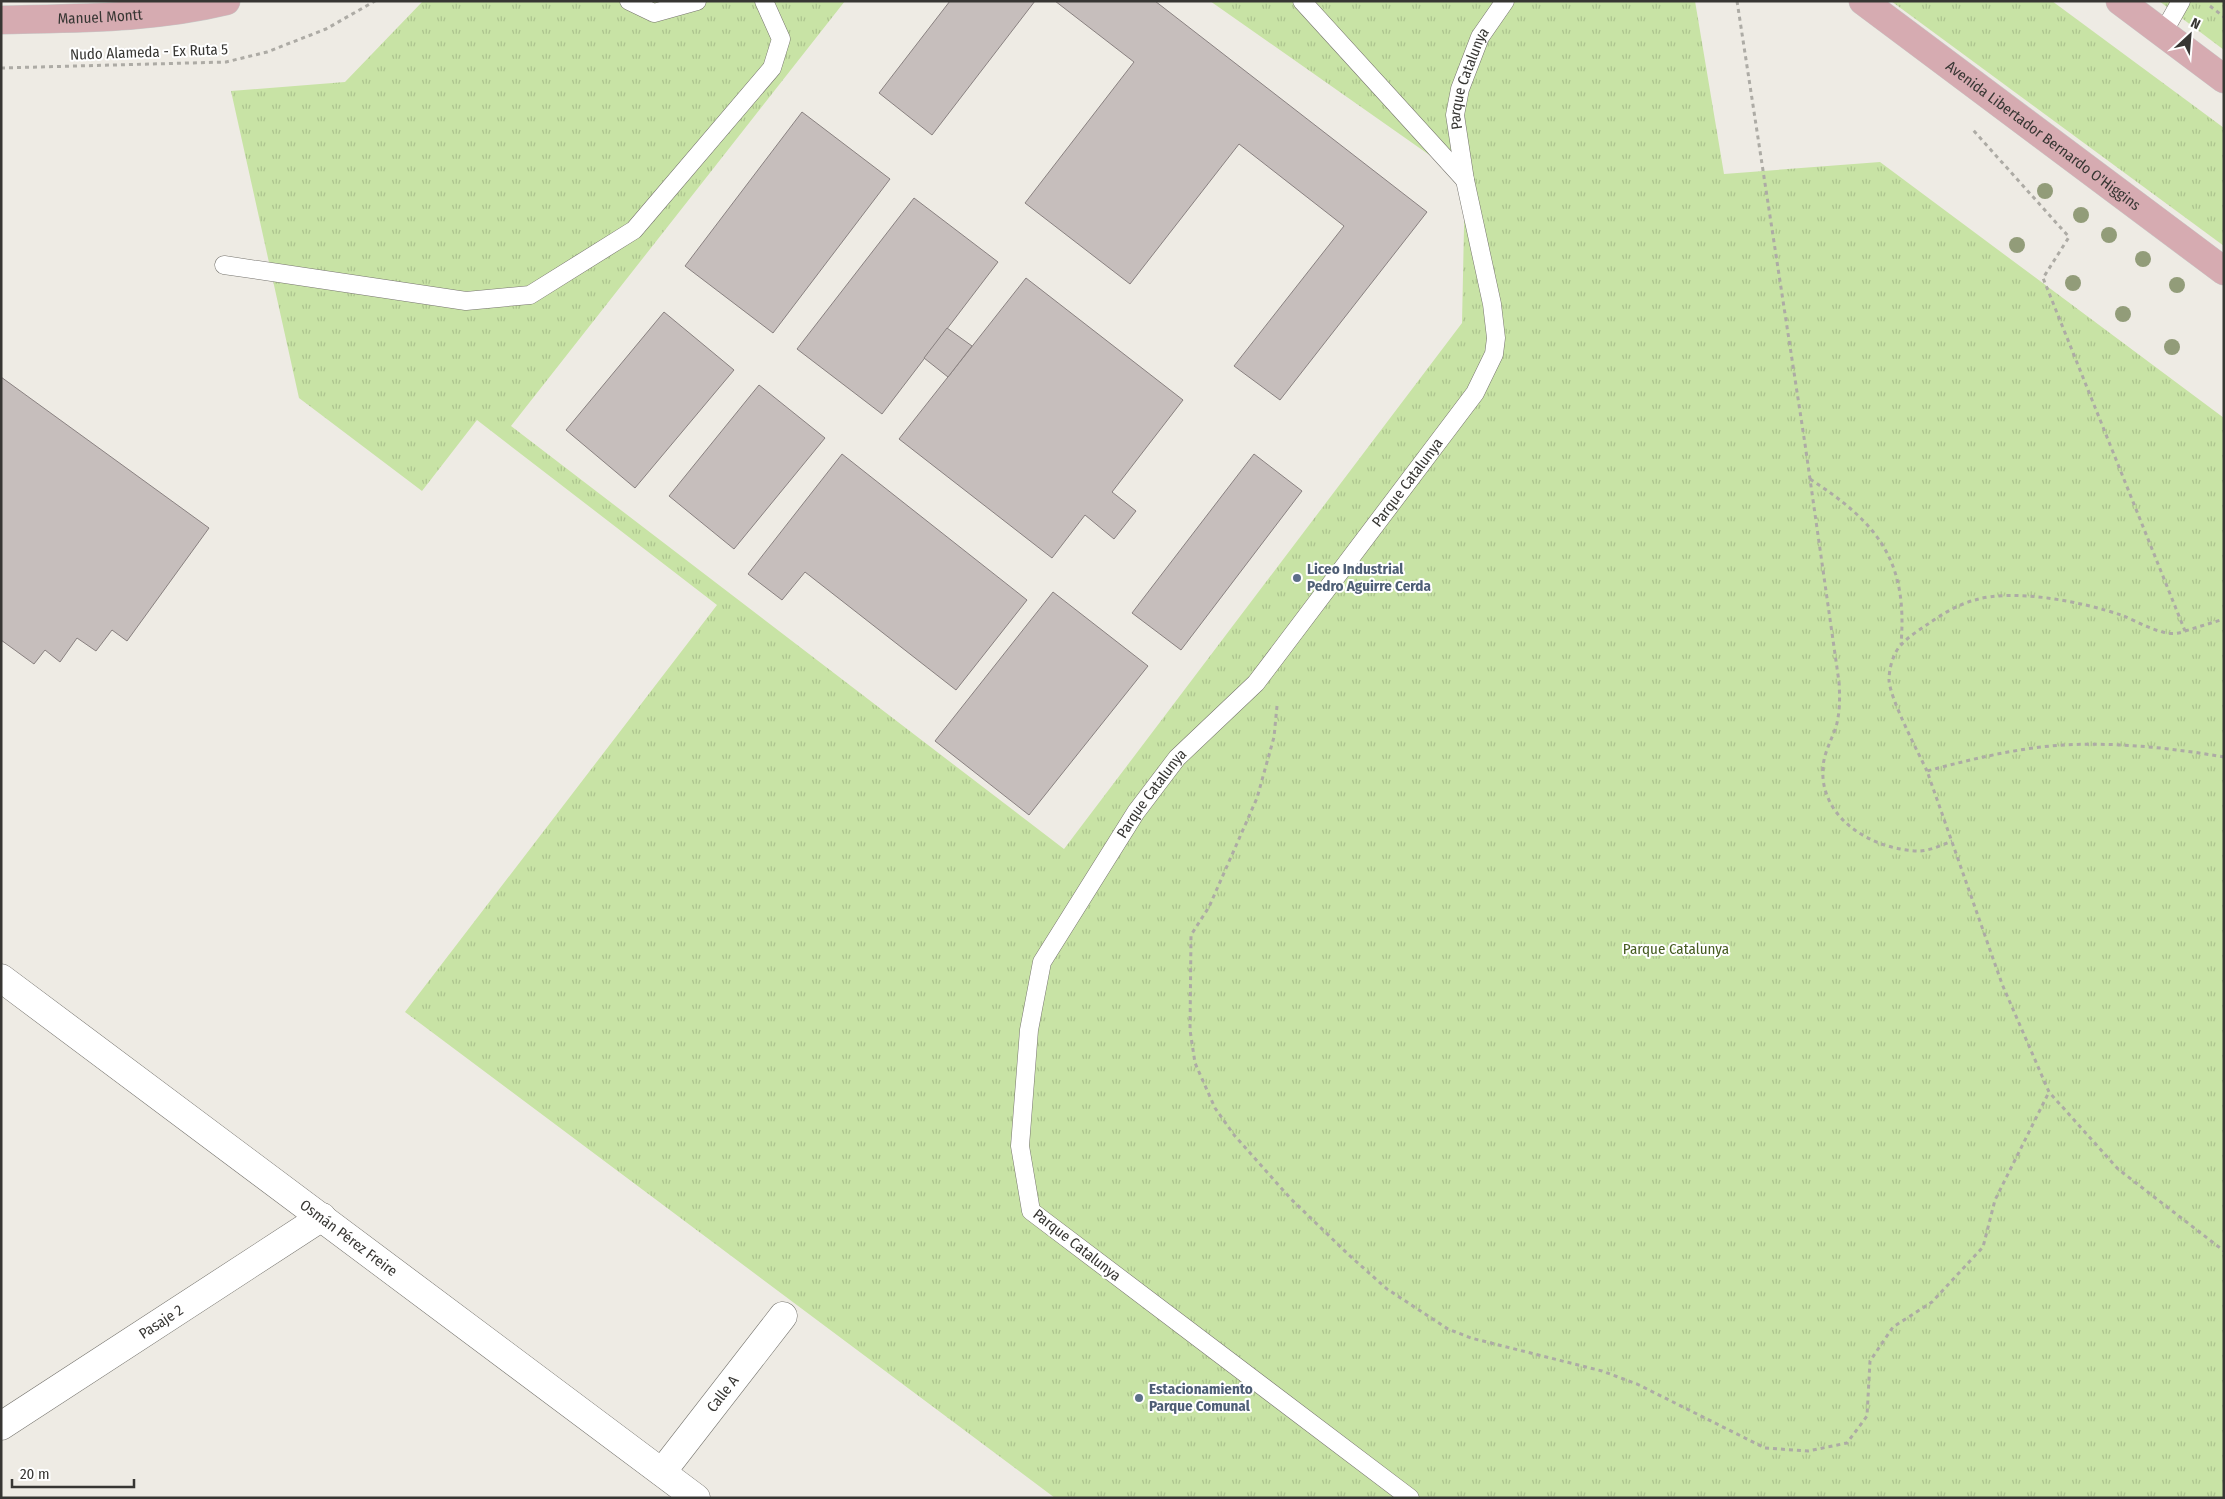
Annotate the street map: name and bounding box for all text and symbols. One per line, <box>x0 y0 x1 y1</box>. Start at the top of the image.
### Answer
street label: Manuel Montt <box>57 5 143 28</box>
north arrow <box>2165 10 2215 60</box>
text: N <box>2188 14 2203 33</box>
street label: Parque Catalunya <box>1446 24 1493 131</box>
street label: Nudo Alameda - Ex Ruta 5 <box>70 40 228 64</box>
street label: Avenida Libertador Bernardo O'Higgins <box>1942 57 2144 214</box>
street label: Parque Catalunya <box>1368 435 1447 530</box>
place label: Liceo Industrial Pedro Aguirre Cerda <box>1307 560 1432 595</box>
marker: Liceo Industrial Pedro Aguirre Cerda <box>1291 572 1303 584</box>
street label: Parque Catalunya <box>1113 745 1190 841</box>
park label: Parque Catalunya <box>1623 940 1729 958</box>
street label: Osmán Pérez Freire <box>296 1196 401 1280</box>
street label: Parque Catalunya <box>1030 1205 1124 1285</box>
street label: Pasaje 2 <box>136 1301 187 1343</box>
street label: Calle A <box>703 1372 743 1416</box>
place label: Estacionamiento Parque Comunal <box>1149 1380 1253 1415</box>
marker: Estacionamiento Parque Comunal <box>1133 1392 1145 1404</box>
scale bar <box>12 1456 135 1488</box>
text: 20 m <box>20 1465 50 1483</box>

